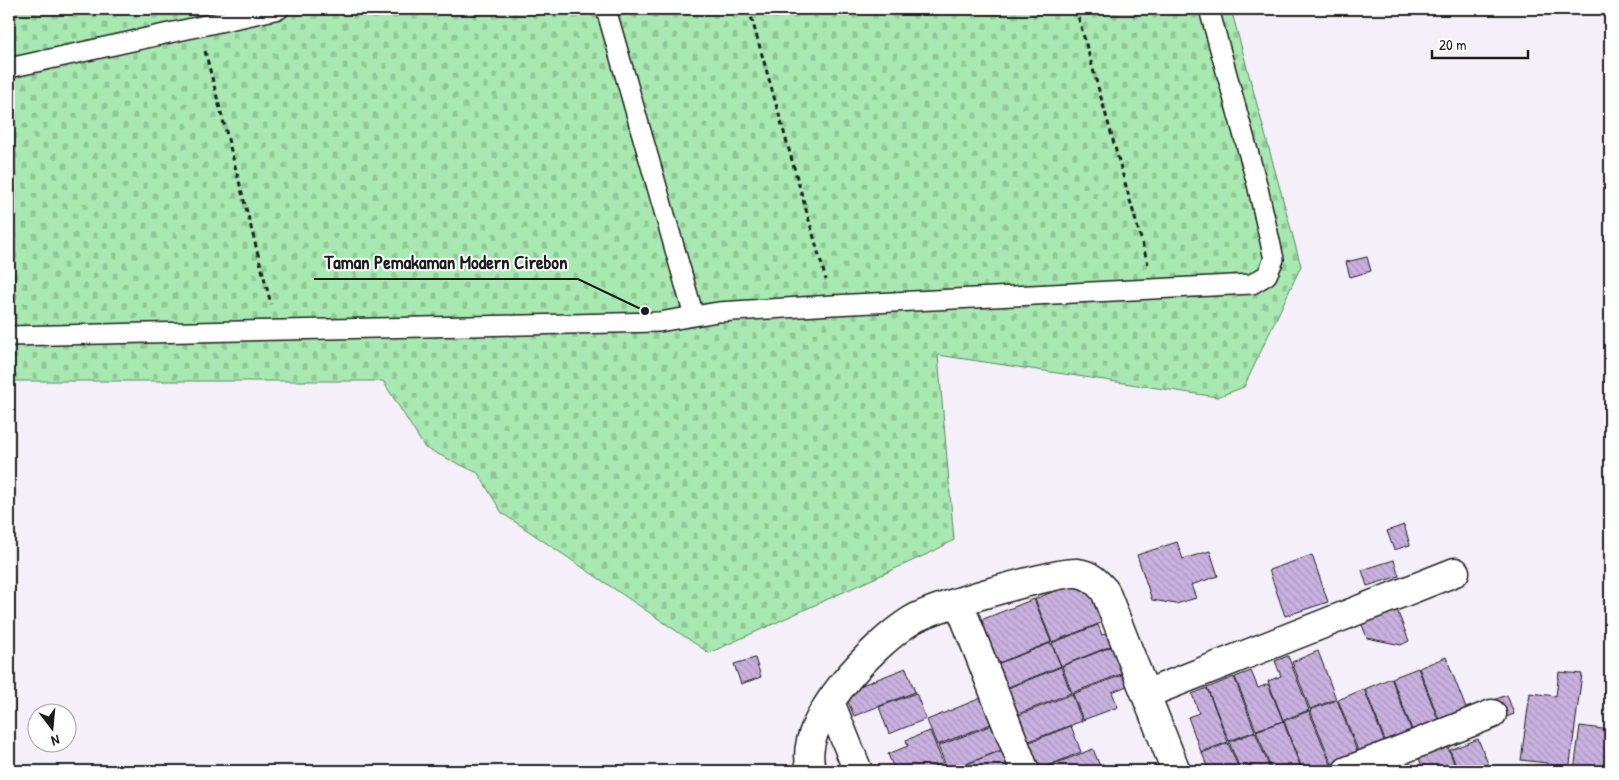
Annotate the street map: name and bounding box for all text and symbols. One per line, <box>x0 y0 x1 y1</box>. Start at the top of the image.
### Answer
scale bar <box>1432 28 1528 60</box>
text: 20 m <box>1439 34 1466 55</box>
callout: Taman Pemakaman Modern Cirebon <box>314 245 578 279</box>
text: Taman Pemakaman Modern Cirebon <box>323 249 568 275</box>
north arrow <box>28 702 78 752</box>
text: N <box>49 731 62 751</box>

